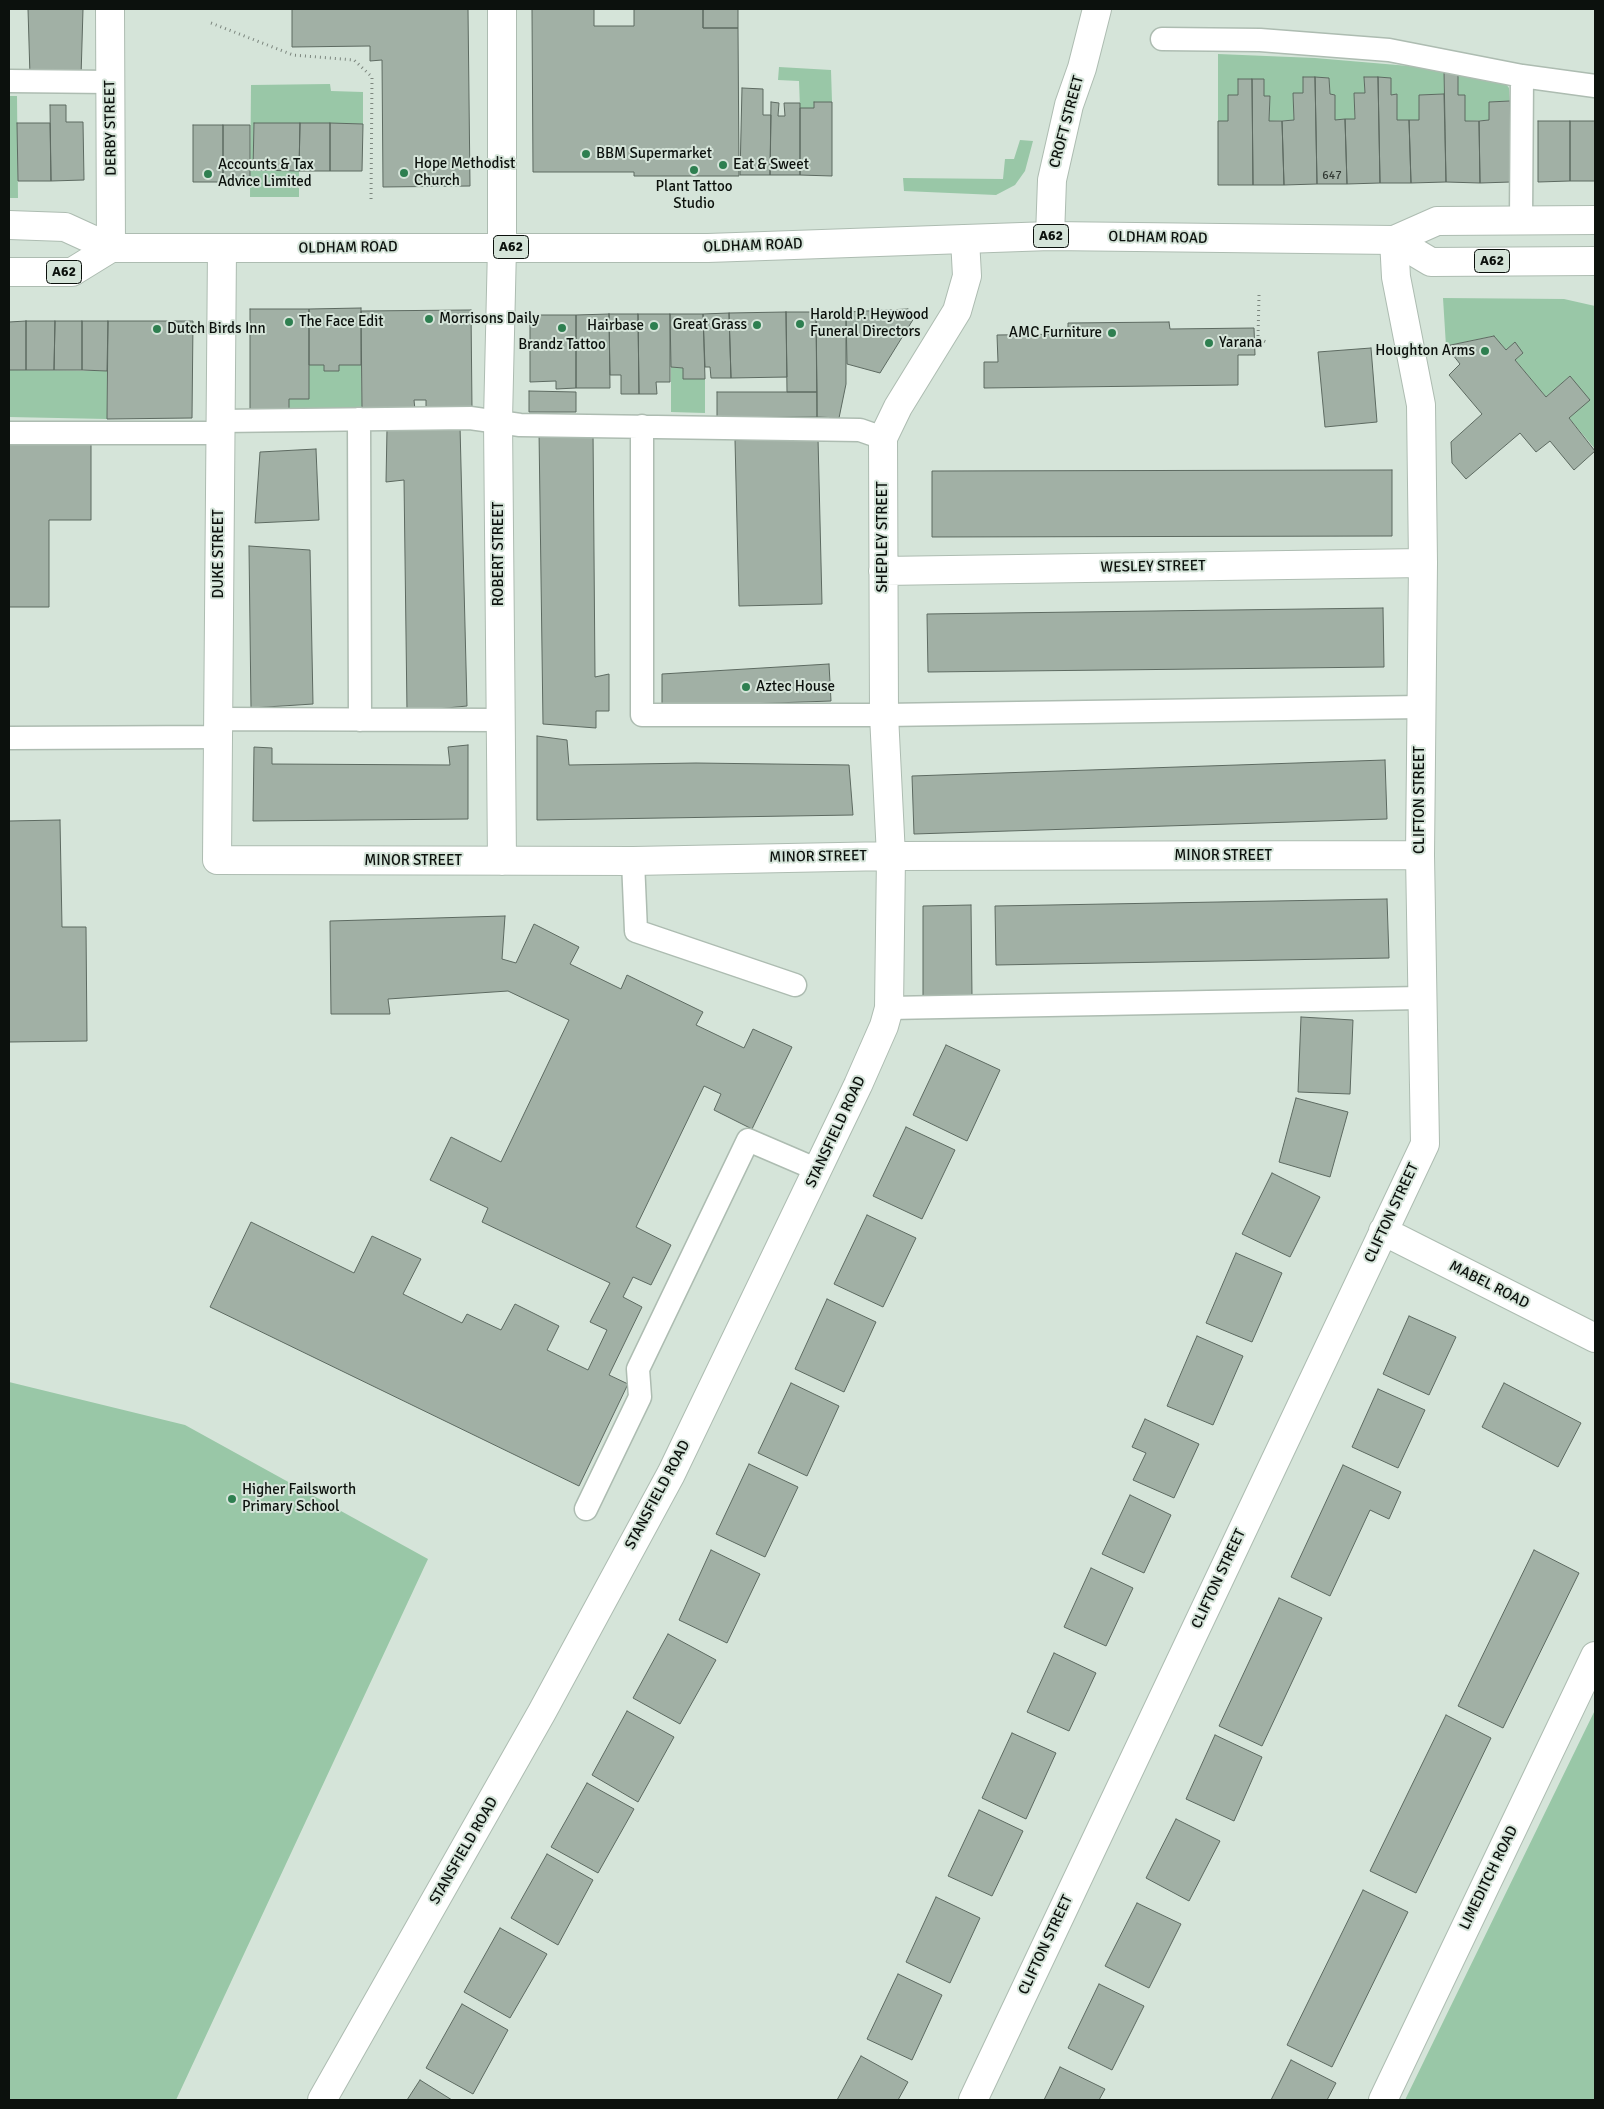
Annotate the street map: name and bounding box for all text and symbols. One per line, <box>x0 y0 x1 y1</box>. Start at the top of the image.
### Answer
street label: CROFT STREET <box>1046 74 1088 170</box>
street label: DERBY STREET <box>101 80 121 176</box>
place label: BBM Supermarket <box>596 145 712 163</box>
marker: BBM Supermarket <box>580 148 592 160</box>
place label: Hope Methodist Church <box>414 155 515 190</box>
place label: Accounts & Tax Advice Limited <box>218 156 314 191</box>
place label: Eat & Sweet <box>733 156 809 174</box>
marker: Eat & Sweet <box>717 159 729 171</box>
marker: Plant Tattoo Studio <box>688 164 700 176</box>
marker: Hope Methodist Church <box>398 167 410 179</box>
marker: Accounts & Tax Advice Limited <box>202 168 214 180</box>
house number: 647 <box>1322 169 1342 183</box>
place label: Plant Tattoo Studio <box>656 178 732 213</box>
road number: A62 <box>1034 225 1068 248</box>
street label: OLDHAM ROAD <box>1108 228 1208 248</box>
street label: OLDHAM ROAD <box>703 235 803 257</box>
road number: A62 <box>494 236 528 258</box>
street label: OLDHAM ROAD <box>298 238 398 258</box>
road number: A62 <box>1474 250 1510 272</box>
road number: A62 <box>46 260 82 284</box>
place label: Harold P. Heywood Funeral Directors <box>810 306 929 341</box>
place label: Morrisons Daily <box>439 310 539 328</box>
place label: The Face Edit <box>299 313 383 331</box>
marker: Morrisons Daily <box>423 313 435 325</box>
marker: The Face Edit <box>283 316 295 328</box>
place label: Great Grass <box>673 316 747 334</box>
place label: Hairbase <box>587 317 644 335</box>
marker: Harold P. Heywood Funeral Directors <box>794 318 806 330</box>
marker: Great Grass <box>751 319 763 331</box>
place label: Dutch Birds Inn <box>167 320 266 338</box>
marker: Hairbase <box>648 320 660 332</box>
marker: Brandz Tattoo <box>556 322 568 334</box>
marker: Dutch Birds Inn <box>151 323 163 335</box>
place label: AMC Furniture <box>1009 324 1102 342</box>
marker: AMC Furniture <box>1106 327 1118 339</box>
place label: Yarana <box>1219 334 1262 352</box>
place label: Brandz Tattoo <box>518 336 606 354</box>
marker: Yarana <box>1203 337 1215 349</box>
place label: Houghton Arms <box>1375 342 1475 360</box>
marker: Houghton Arms <box>1479 345 1491 357</box>
street label: SHEPLEY STREET <box>874 481 892 593</box>
street label: ROBERT STREET <box>490 502 508 606</box>
street label: DUKE STREET <box>210 509 228 599</box>
street label: WESLEY STREET <box>1100 557 1206 577</box>
place label: Aztec House <box>756 678 835 696</box>
marker: Aztec House <box>740 681 752 693</box>
street label: CLIFTON STREET <box>1411 746 1429 854</box>
street label: MINOR STREET <box>769 847 867 867</box>
street label: MINOR STREET <box>1174 847 1272 865</box>
street label: MINOR STREET <box>364 852 462 870</box>
street label: STANSFIELD ROAD <box>802 1073 870 1191</box>
street label: CLIFTON STREET <box>1361 1160 1423 1266</box>
street label: MABEL ROAD <box>1446 1257 1532 1313</box>
street label: STANSFIELD ROAD <box>622 1437 694 1553</box>
place label: Higher Failsworth Primary School <box>242 1481 356 1516</box>
marker: Higher Failsworth Primary School <box>226 1493 238 1505</box>
street label: CLIFTON STREET <box>1188 1526 1250 1632</box>
street label: STANSFIELD ROAD <box>426 1794 502 1908</box>
street label: LIMEDITCH ROAD <box>1456 1823 1522 1933</box>
street label: CLIFTON STREET <box>1015 1892 1077 1998</box>

